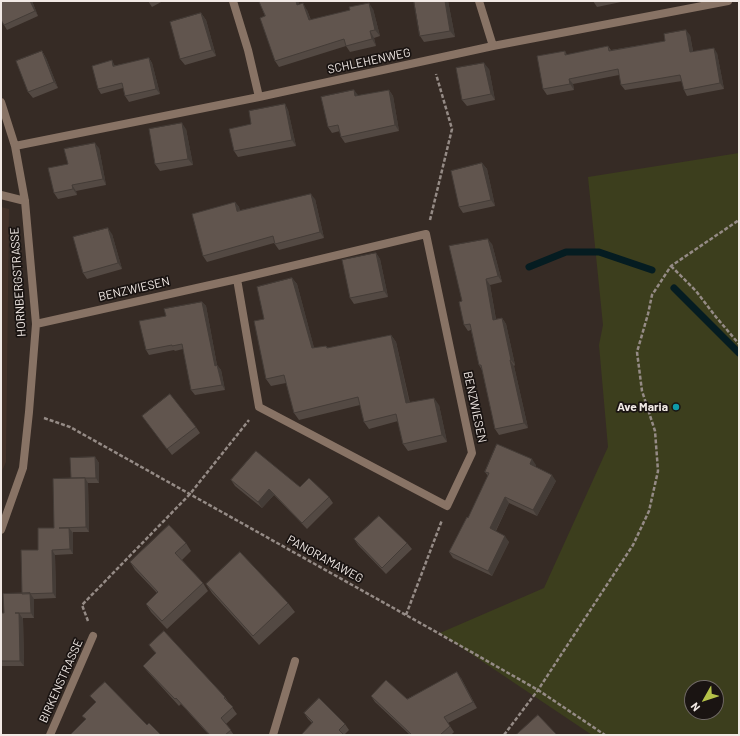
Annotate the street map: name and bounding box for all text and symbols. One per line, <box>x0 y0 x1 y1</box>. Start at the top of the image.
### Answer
street label: SCHLEHENWEG <box>326 45 412 77</box>
street label: HORNBERGSTRASSE <box>7 227 29 337</box>
street label: BENZWIESEN <box>97 274 171 304</box>
street label: BENZWIESEN <box>460 370 490 444</box>
place label: Ave Maria <box>617 400 668 414</box>
marker: Ave Maria <box>671 402 681 412</box>
street label: PANORAMAWEG <box>284 532 366 586</box>
street label: BIRKENSTRASSE <box>36 637 86 725</box>
north arrow <box>684 680 724 720</box>
text: N <box>688 700 702 714</box>

